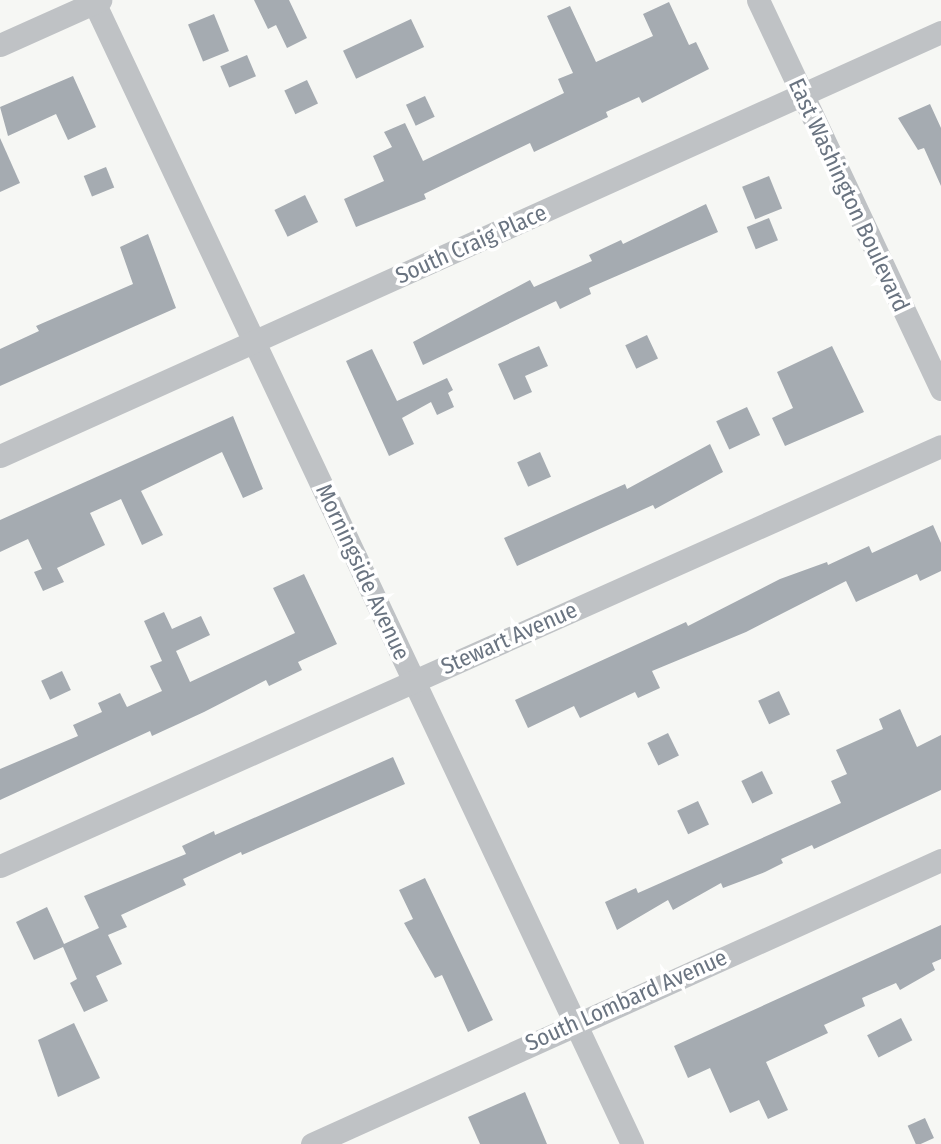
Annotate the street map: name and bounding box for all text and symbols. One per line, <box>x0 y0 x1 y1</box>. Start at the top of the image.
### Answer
street label: East Washington Boulevard <box>783 74 915 316</box>
street label: South Craig Place <box>391 198 551 290</box>
street label: Morningside Avenue <box>310 480 416 664</box>
street label: Stewart Avenue <box>437 596 581 680</box>
street label: South Lombard Avenue <box>521 943 731 1057</box>

